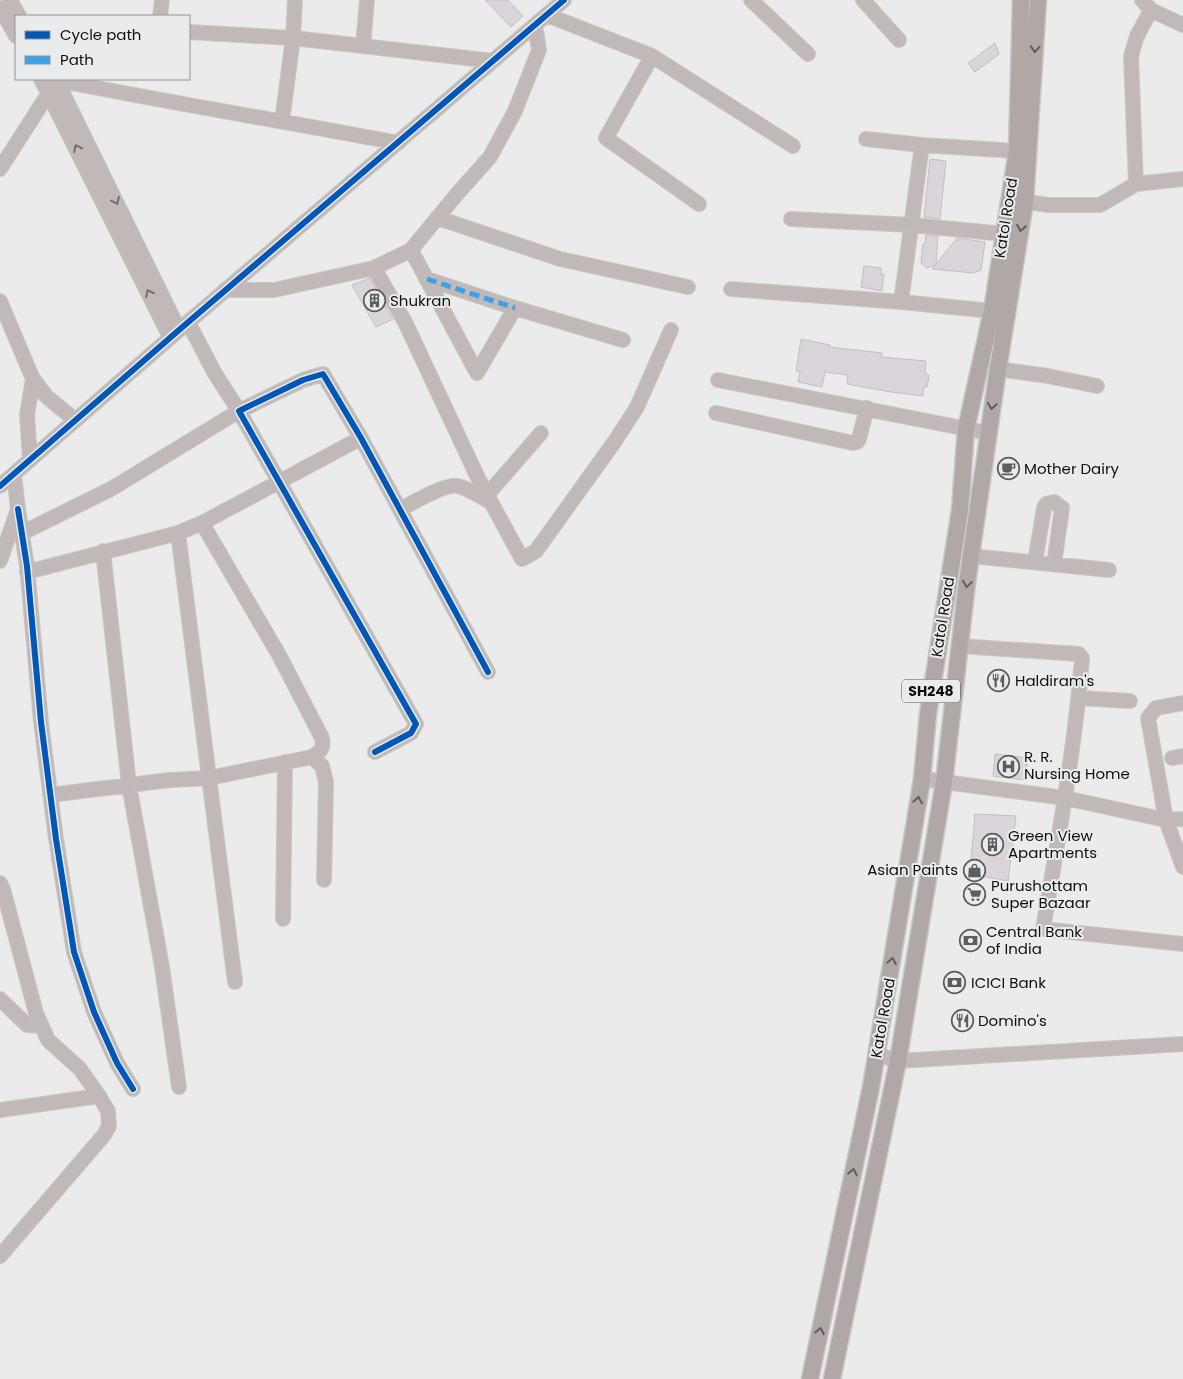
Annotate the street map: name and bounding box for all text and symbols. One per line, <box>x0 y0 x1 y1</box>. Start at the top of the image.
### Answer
legend <box>15 15 190 80</box>
text: Cycle path <box>60 24 141 45</box>
one-way arrow <box>1030 45 1041 53</box>
text: Path <box>60 49 94 70</box>
one-way arrow <box>73 144 83 153</box>
street label: Katol Road <box>989 176 1022 260</box>
one-way arrow <box>110 196 120 205</box>
one-way arrow <box>1016 224 1026 232</box>
one-way arrow <box>145 289 155 298</box>
building icon: Shukran <box>362 289 386 313</box>
place label: Shukran <box>390 290 451 311</box>
one-way arrow <box>987 402 998 410</box>
cafe icon: Mother Dairy <box>996 457 1020 481</box>
place label: Mother Dairy <box>1024 458 1120 479</box>
street label: Katol Road <box>926 575 959 659</box>
one-way arrow <box>962 580 973 588</box>
restaurant icon: Haldiram's <box>987 669 1011 693</box>
place label: Haldiram's <box>1015 670 1095 691</box>
road number: SH248 <box>902 679 960 702</box>
place label: R. R. Nursing Home <box>1024 746 1130 784</box>
hospital icon: R. R. Nursing Home <box>996 754 1020 778</box>
one-way arrow <box>913 796 923 805</box>
place label: Green View Apartments <box>1008 825 1097 863</box>
building icon: Green View Apartments <box>980 833 1004 857</box>
shop icon: Asian Paints <box>962 858 986 882</box>
place label: Asian Paints <box>867 859 958 880</box>
place label: Purushottam Super Bazaar <box>991 875 1091 913</box>
supermarket icon: Purushottam Super Bazaar <box>963 883 987 907</box>
place label: Central Bank of India <box>986 921 1082 959</box>
bank icon: Central Bank of India <box>958 929 982 953</box>
one-way arrow <box>887 956 897 965</box>
bank icon: ICICI Bank <box>943 971 967 995</box>
place label: ICICI Bank <box>971 972 1046 993</box>
street label: Katol Road <box>865 976 900 1060</box>
restaurant icon: Domino's <box>950 1009 974 1033</box>
place label: Domino's <box>978 1010 1047 1031</box>
one-way arrow <box>847 1168 858 1177</box>
one-way arrow <box>814 1327 825 1336</box>

